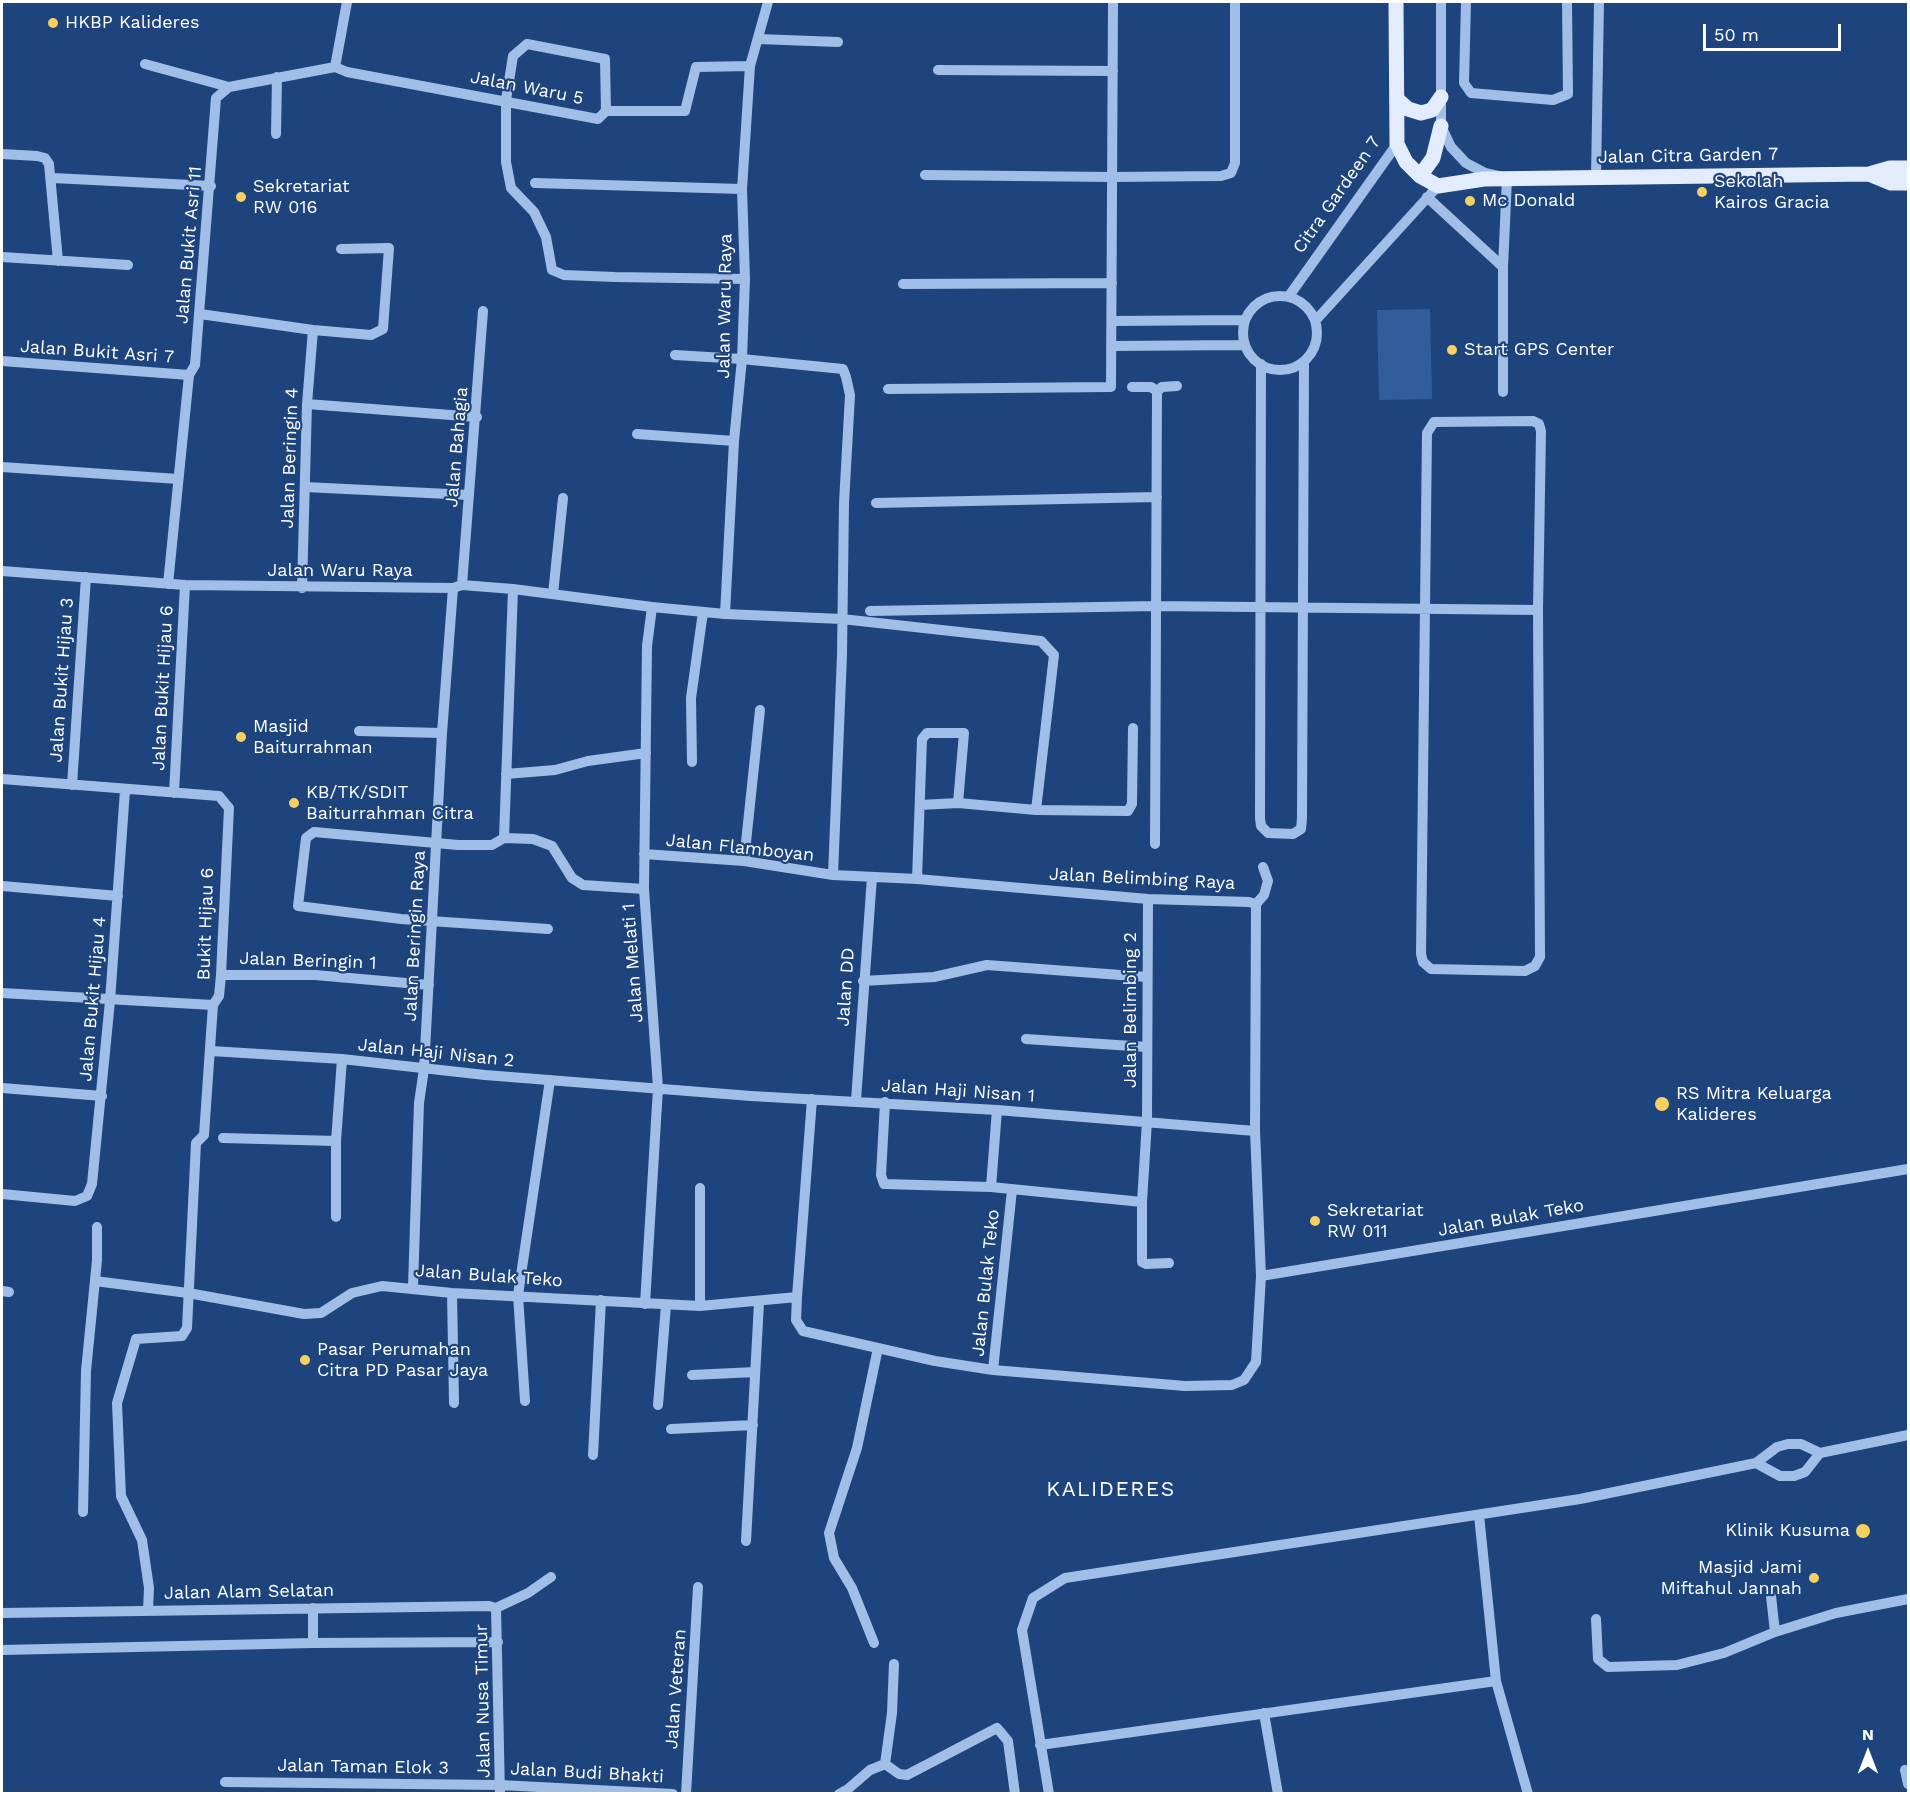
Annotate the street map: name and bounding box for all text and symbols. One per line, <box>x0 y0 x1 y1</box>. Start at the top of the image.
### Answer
place label: HKBP Kalideres <box>65 12 200 34</box>
scale bar <box>1706 12 1844 50</box>
marker: HKBP Kalideres <box>46 16 60 30</box>
text: 50 m <box>1714 24 1759 45</box>
street label: Jalan Waru 5 <box>469 66 585 110</box>
street label: Citra Gardeen 7 <box>1289 132 1385 258</box>
street label: Jalan Citra Garden 7 <box>1598 144 1778 168</box>
street label: Jalan Bukit Asri 11 <box>171 165 207 325</box>
place label: Sekolah Kairos Gracia <box>1714 171 1829 213</box>
place label: Sekretariat RW 016 <box>253 176 350 219</box>
marker: Sekolah Kairos Gracia <box>1695 185 1709 199</box>
marker: Sekretariat RW 016 <box>234 190 248 204</box>
place label: Mc Donald <box>1482 190 1575 212</box>
marker: Mc Donald <box>1463 194 1477 208</box>
street label: Jalan Waru Raya <box>713 233 737 379</box>
street label: Jalan Bukit Asri 7 <box>19 336 175 368</box>
place label: Start GPS Center <box>1464 339 1614 361</box>
marker: Start GPS Center <box>1445 343 1459 357</box>
street label: Jalan Bahagia <box>441 386 473 508</box>
street label: Jalan Beringin 4 <box>277 387 303 529</box>
street label: Jalan Waru Raya <box>267 560 413 582</box>
street label: Jalan Bukit Hijau 3 <box>45 597 79 763</box>
street label: Jalan Bukit Hijau 6 <box>148 605 178 771</box>
place label: Masjid Baiturrahman <box>253 716 373 758</box>
marker: Masjid Baiturrahman <box>234 730 248 744</box>
place label: KB/TK/SDIT Baiturrahman Citra <box>306 782 474 824</box>
marker: KB/TK/SDIT Baiturrahman Citra <box>287 796 301 810</box>
street label: Jalan Flamboyan <box>665 829 815 867</box>
street label: Jalan Beringin Raya <box>400 850 430 1022</box>
street label: Jalan Belimbing Raya <box>1048 863 1236 895</box>
street label: Bukit Hijau 6 <box>193 867 219 981</box>
street label: Jalan Melati 1 <box>618 903 648 1023</box>
street label: Jalan Bukit Hijau 4 <box>75 915 111 1083</box>
street label: Jalan Belimbing 2 <box>1120 932 1142 1088</box>
street label: Jalan DD <box>832 947 860 1027</box>
street label: Jalan Beringin 1 <box>239 948 377 974</box>
street label: Jalan Haji Nisan 2 <box>357 1034 515 1072</box>
street label: Jalan Haji Nisan 1 <box>880 1075 1036 1107</box>
place label: RS Mitra Keluarga Kalideres <box>1676 1083 1832 1126</box>
marker: RS Mitra Keluarga Kalideres <box>1653 1095 1671 1113</box>
street label: Jalan Bulak Teko <box>1436 1195 1586 1241</box>
place label: Sekretariat RW 011 <box>1327 1200 1424 1242</box>
street label: Jalan Bulak Teko <box>968 1208 1004 1358</box>
marker: Sekretariat RW 011 <box>1308 1214 1322 1228</box>
street label: Jalan Bulak Teko <box>414 1260 564 1292</box>
place label: Pasar Perumahan Citra PD Pasar Jaya <box>317 1339 488 1382</box>
marker: Pasar Perumahan Citra PD Pasar Jaya <box>298 1353 312 1367</box>
district label: KALIDERES <box>1046 1477 1176 1503</box>
place label: Klinik Kusuma <box>1725 1520 1850 1542</box>
marker: Klinik Kusuma <box>1854 1522 1872 1540</box>
place label: Masjid Jami Miftahul Jannah <box>1660 1557 1802 1600</box>
marker: Masjid Jami Miftahul Jannah <box>1807 1571 1821 1585</box>
street label: Jalan Alam Selatan <box>164 1580 334 1604</box>
street label: Jalan Nusa Timur <box>471 1624 495 1778</box>
street label: Jalan Veteran <box>661 1628 691 1750</box>
north arrow <box>1838 1723 1898 1783</box>
text: N <box>1862 1725 1874 1744</box>
street label: Jalan Taman Elok 3 <box>277 1755 449 1779</box>
street label: Jalan Budi Bhakti <box>510 1758 664 1788</box>

